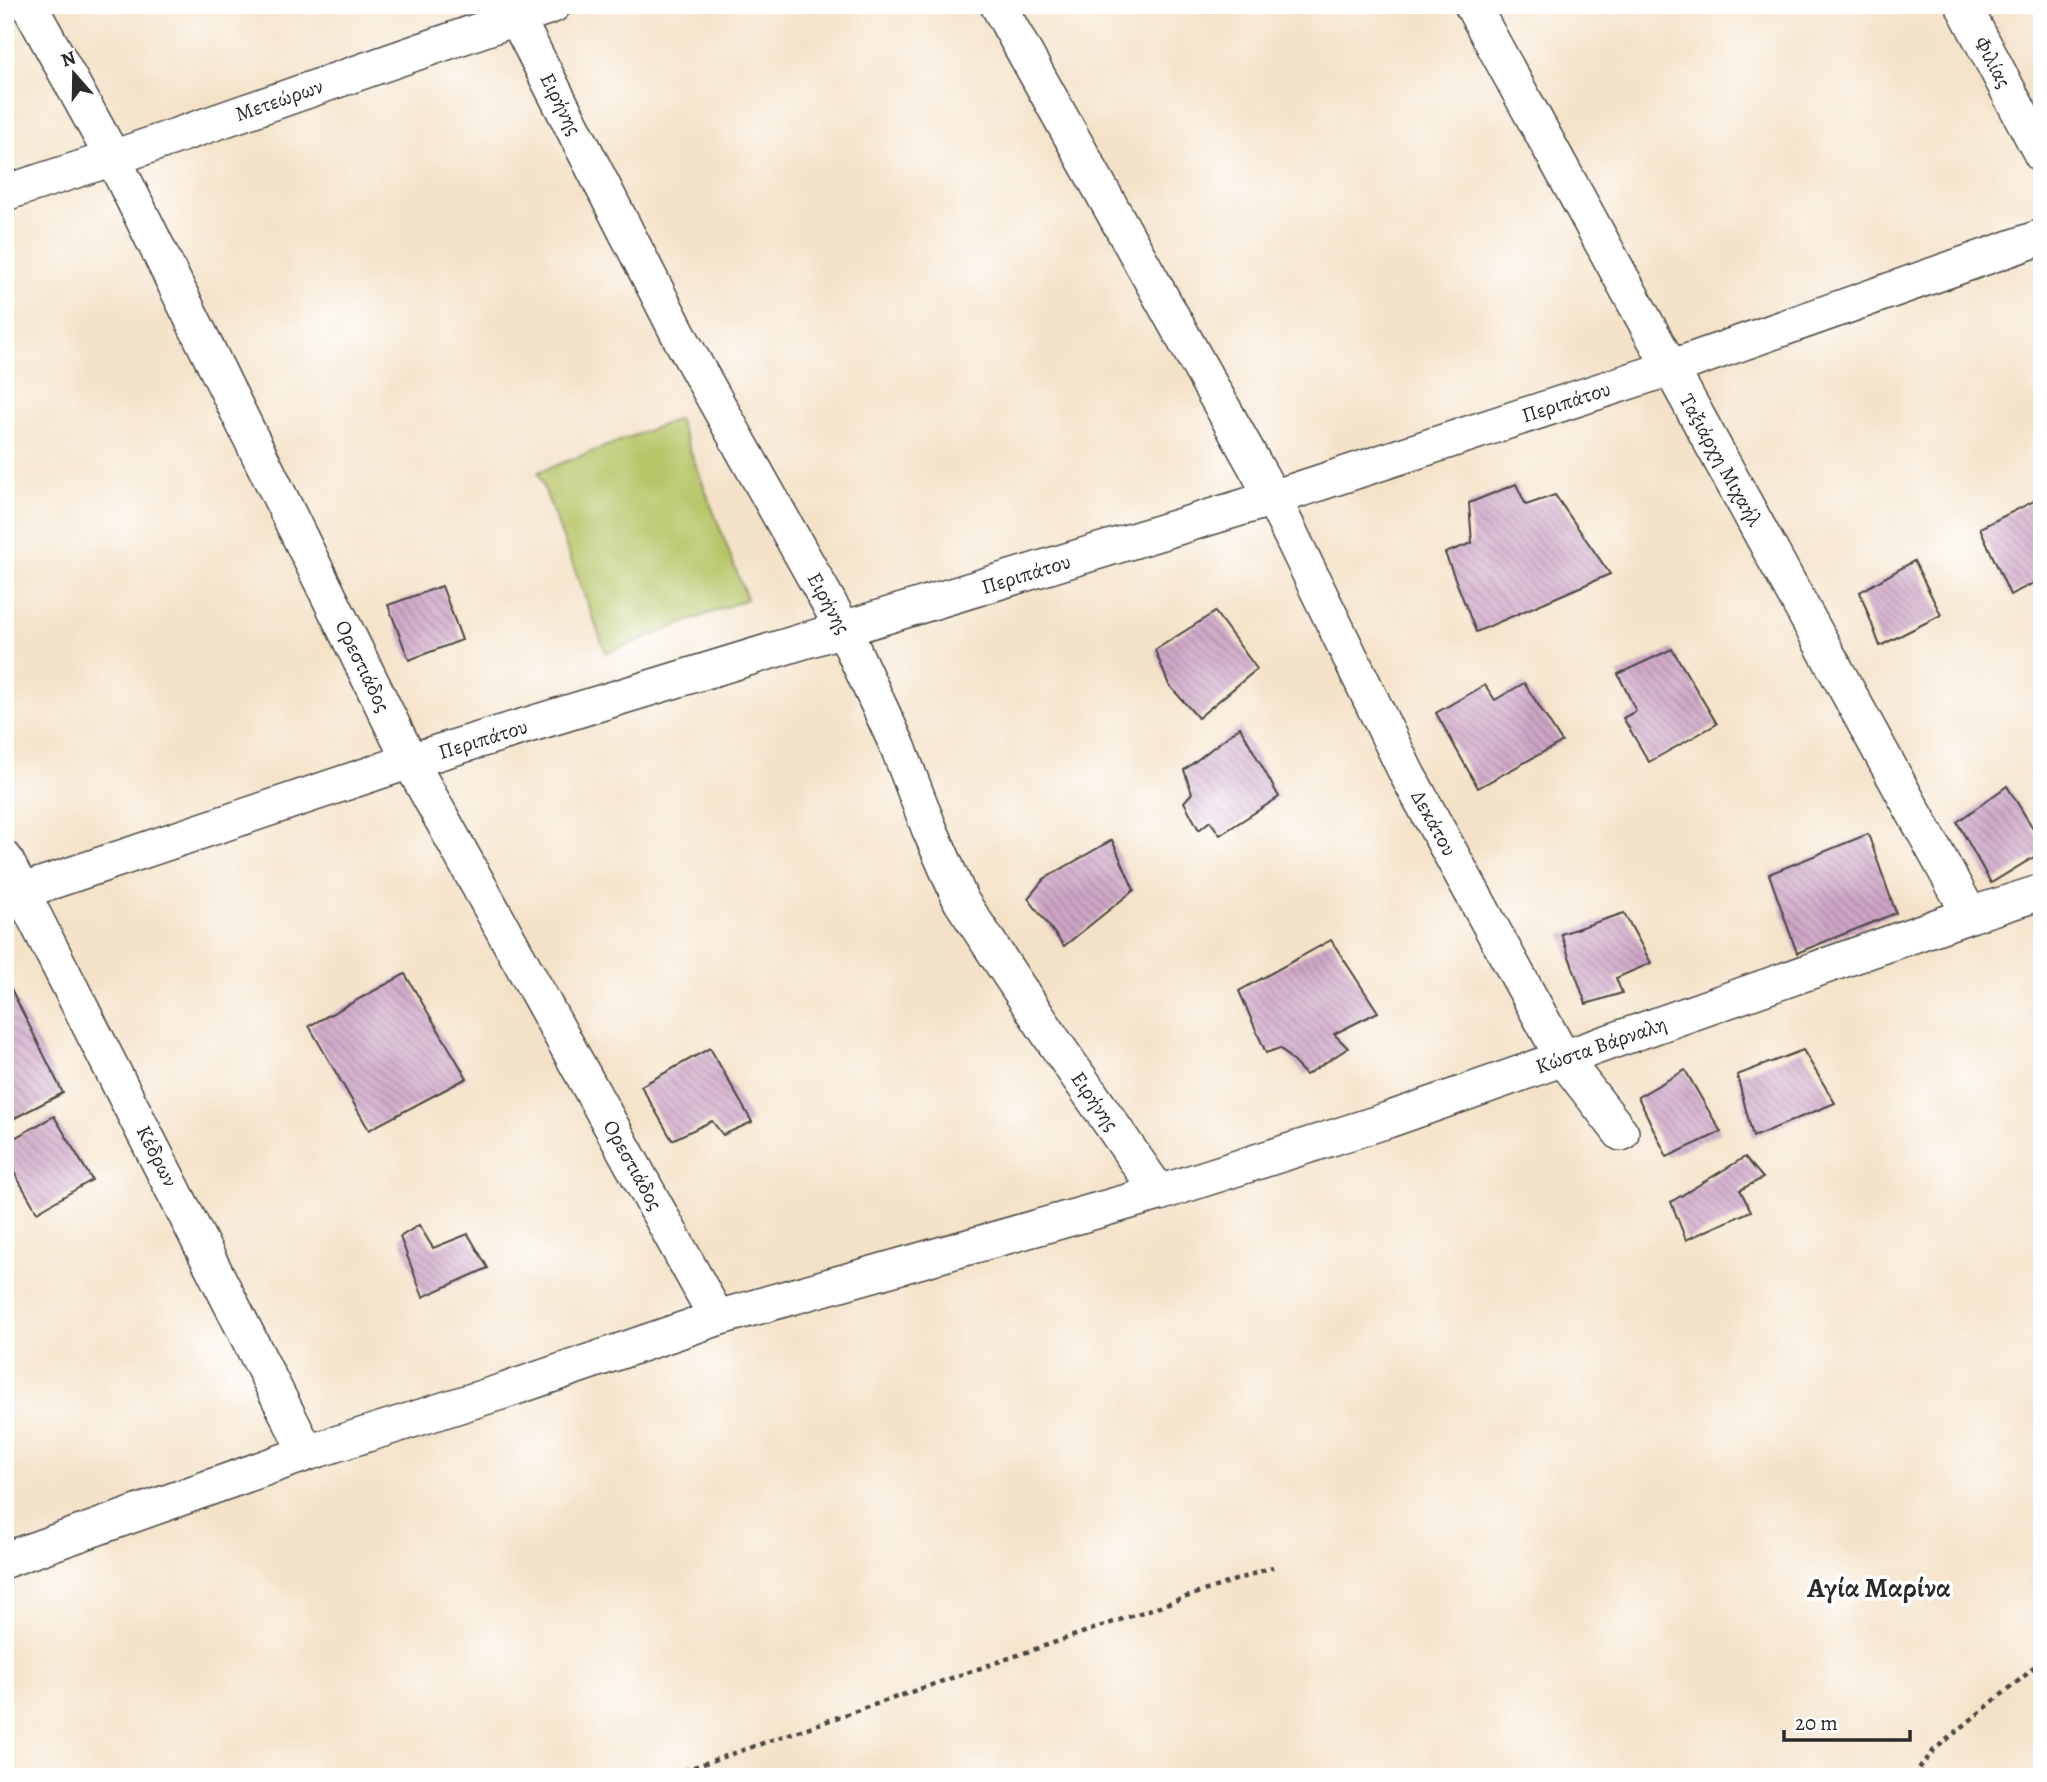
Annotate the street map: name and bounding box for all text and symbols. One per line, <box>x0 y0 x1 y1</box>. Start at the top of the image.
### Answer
street label: Φιλίας <box>1968 31 2018 93</box>
north arrow <box>38 38 108 108</box>
text: N <box>58 44 80 74</box>
street label: Ειρήνης <box>533 68 589 140</box>
street label: Μετεώρων <box>231 72 327 128</box>
street label: Περιπάτου <box>1518 374 1614 430</box>
street label: Ταξιάρχη Μιχαήλ <box>1673 389 1769 532</box>
street label: Περιπάτου <box>978 547 1074 601</box>
street label: Ειρήνης <box>801 567 857 639</box>
street label: Ορεστιάδος <box>329 615 397 717</box>
street label: Περιπάτου <box>435 712 531 766</box>
street label: Δεκάτου <box>1404 785 1464 861</box>
street label: Κώστα Βάρναλη <box>1532 1009 1670 1081</box>
street label: Ειρήνης <box>1064 1066 1126 1136</box>
street label: Ορεστιάδος <box>597 1115 669 1215</box>
street label: Κέδρων <box>130 1121 184 1192</box>
district label: Αγία Μαρίνα <box>1806 1569 1951 1607</box>
scale bar <box>1784 1698 1910 1742</box>
text: 20 m <box>1795 1709 1838 1737</box>

